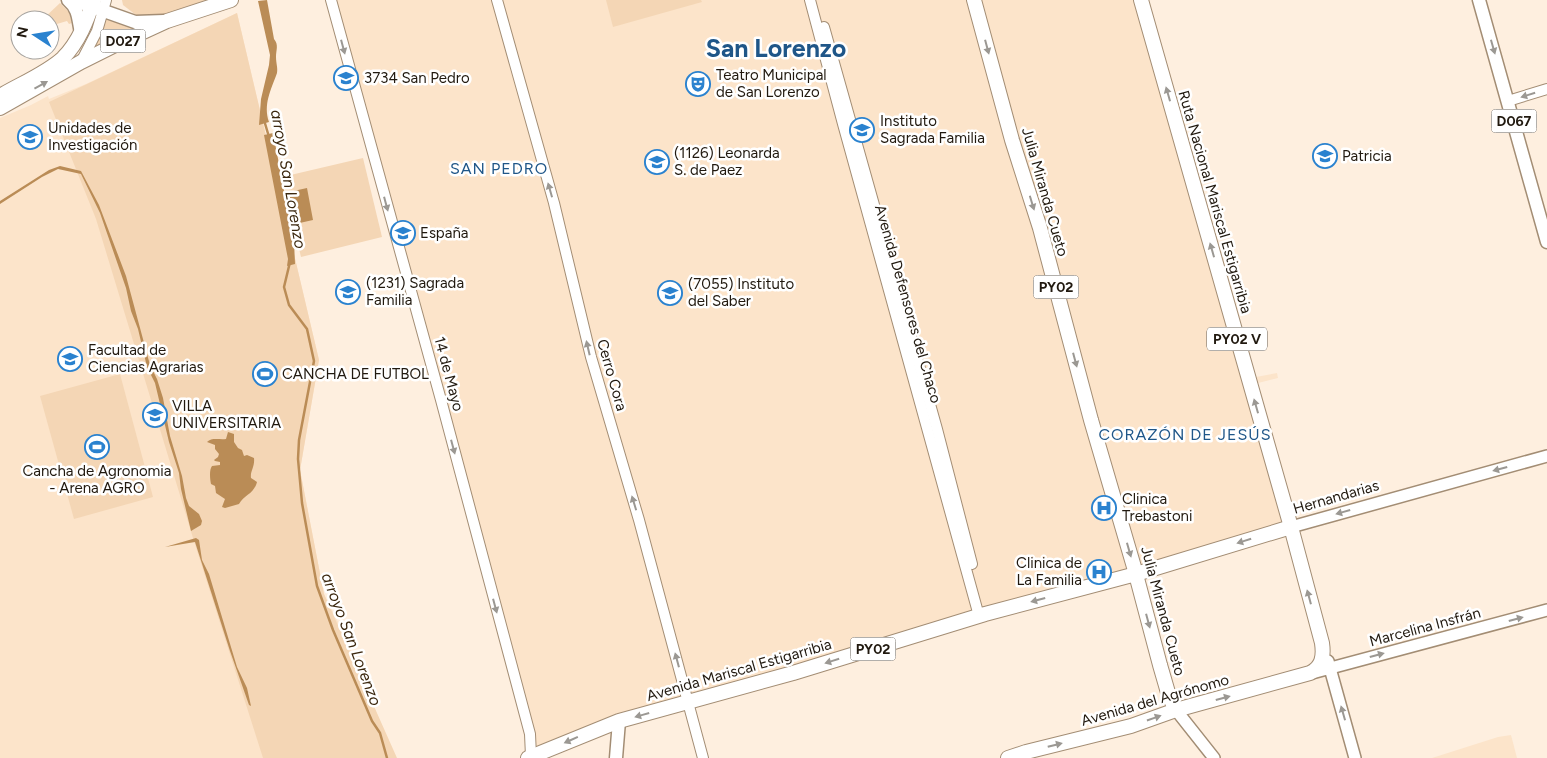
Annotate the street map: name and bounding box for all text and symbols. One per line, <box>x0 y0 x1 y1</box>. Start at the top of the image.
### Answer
north arrow <box>10 10 60 60</box>
text: N <box>13 25 32 39</box>
road number: D027 <box>100 29 146 52</box>
district label: San Lorenzo <box>706 33 846 63</box>
one-way arrow <box>1489 39 1497 54</box>
one-way arrow <box>340 40 348 55</box>
one-way arrow <box>983 40 991 55</box>
school or university icon: 3734 San Pedro <box>333 65 359 91</box>
place label: Teatro Municipal de San Lorenzo <box>716 66 827 101</box>
place label: 3734 San Pedro <box>364 69 470 87</box>
theatre icon: Teatro Municipal de San Lorenzo <box>685 71 711 97</box>
one-way arrow <box>34 81 47 90</box>
one-way arrow <box>1163 86 1171 101</box>
street label: Ruta Nacional Mariscal Estigarribia <box>1175 88 1255 316</box>
one-way arrow <box>1520 91 1535 99</box>
water label: arroyo San Lorenzo <box>267 108 310 250</box>
road number: D067 <box>1492 110 1536 132</box>
place label: Instituto Sagrada Familia <box>880 112 985 147</box>
school or university icon: Instituto Sagrada Familia <box>849 117 875 143</box>
place label: Unidades de Investigación <box>48 119 137 154</box>
school or university icon: Unidades de Investigación <box>17 124 43 150</box>
street label: Julia Miranda Cueto <box>1018 125 1072 259</box>
school or university icon: Patricia <box>1312 143 1338 169</box>
place label: (1126) Leonarda S. de Paez <box>674 144 780 179</box>
place label: Patricia <box>1342 147 1392 165</box>
school or university icon: (1126) Leonarda S. de Paez <box>644 149 670 175</box>
district label: SAN PEDRO <box>450 159 548 178</box>
one-way arrow <box>546 182 554 197</box>
one-way arrow <box>382 196 390 211</box>
one-way arrow <box>1029 196 1037 211</box>
street label: Avenida Defensores del Chaco <box>871 203 945 406</box>
school or university icon: España <box>390 220 416 246</box>
place label: España <box>420 224 468 242</box>
one-way arrow <box>1207 242 1215 257</box>
place label: (1231) Sagrada Familia <box>366 274 464 309</box>
place label: (7055) Instituto del Saber <box>688 275 794 310</box>
road number: PY02 <box>1034 276 1078 298</box>
school or university icon: (1231) Sagrada Familia <box>335 279 361 305</box>
school or university icon: (7055) Instituto del Saber <box>657 280 683 306</box>
road number: PY02 V <box>1207 328 1267 350</box>
street label: 14 de Mayo <box>430 335 468 414</box>
street label: Cerro Cora <box>593 337 631 413</box>
one-way arrow <box>584 340 592 355</box>
place label: Facultad de Ciencias Agrarias <box>88 341 204 376</box>
school or university icon: Facultad de Ciencias Agrarias <box>57 346 83 372</box>
one-way arrow <box>1072 352 1080 367</box>
sports icon: CANCHA DE FUTBOL <box>252 361 278 387</box>
place label: CANCHA DE FUTBOL <box>282 365 429 383</box>
place label: VILLA UNIVERSITARIA <box>172 397 281 432</box>
one-way arrow <box>1252 399 1260 414</box>
school or university icon: VILLA UNIVERSITARIA <box>142 402 168 428</box>
district label: CORAZÓN DE JESÚS <box>1099 425 1271 444</box>
sports icon: Cancha de Agronomia - Arena AGRO <box>84 434 110 460</box>
one-way arrow <box>449 440 457 455</box>
place label: Cancha de Agronomia - Arena AGRO <box>23 462 171 497</box>
one-way arrow <box>1492 465 1507 473</box>
street label: Hernandarias <box>1291 476 1381 518</box>
place label: Clinica Trebastoni <box>1122 490 1192 525</box>
hospital icon: Clinica Trebastoni <box>1091 495 1117 521</box>
one-way arrow <box>630 496 638 511</box>
one-way arrow <box>1336 508 1351 516</box>
one-way arrow <box>1236 537 1251 545</box>
one-way arrow <box>1126 542 1134 557</box>
street label: Julia Miranda Cueto <box>1137 544 1189 678</box>
place label: Clinica de La Familia <box>1016 554 1082 589</box>
hospital icon: Clinica de La Familia <box>1086 559 1112 585</box>
water label: arroyo San Lorenzo <box>317 570 386 708</box>
one-way arrow <box>1305 589 1313 604</box>
one-way arrow <box>1031 596 1046 604</box>
one-way arrow <box>492 598 500 613</box>
street label: Marcelina Insfrán <box>1367 604 1483 650</box>
one-way arrow <box>1145 613 1153 628</box>
one-way arrow <box>1508 614 1523 622</box>
street label: Avenida Mariscal Estigarribia <box>644 635 834 705</box>
road number: PY02 <box>850 638 896 661</box>
one-way arrow <box>1370 651 1385 659</box>
one-way arrow <box>673 653 681 668</box>
one-way arrow <box>825 658 840 666</box>
street label: Avenida del Agrónomo <box>1079 670 1231 730</box>
one-way arrow <box>1216 693 1231 701</box>
one-way arrow <box>1338 705 1346 720</box>
one-way arrow <box>635 711 650 719</box>
one-way arrow <box>1146 714 1161 721</box>
one-way arrow <box>564 737 578 745</box>
one-way arrow <box>1047 740 1062 748</box>

